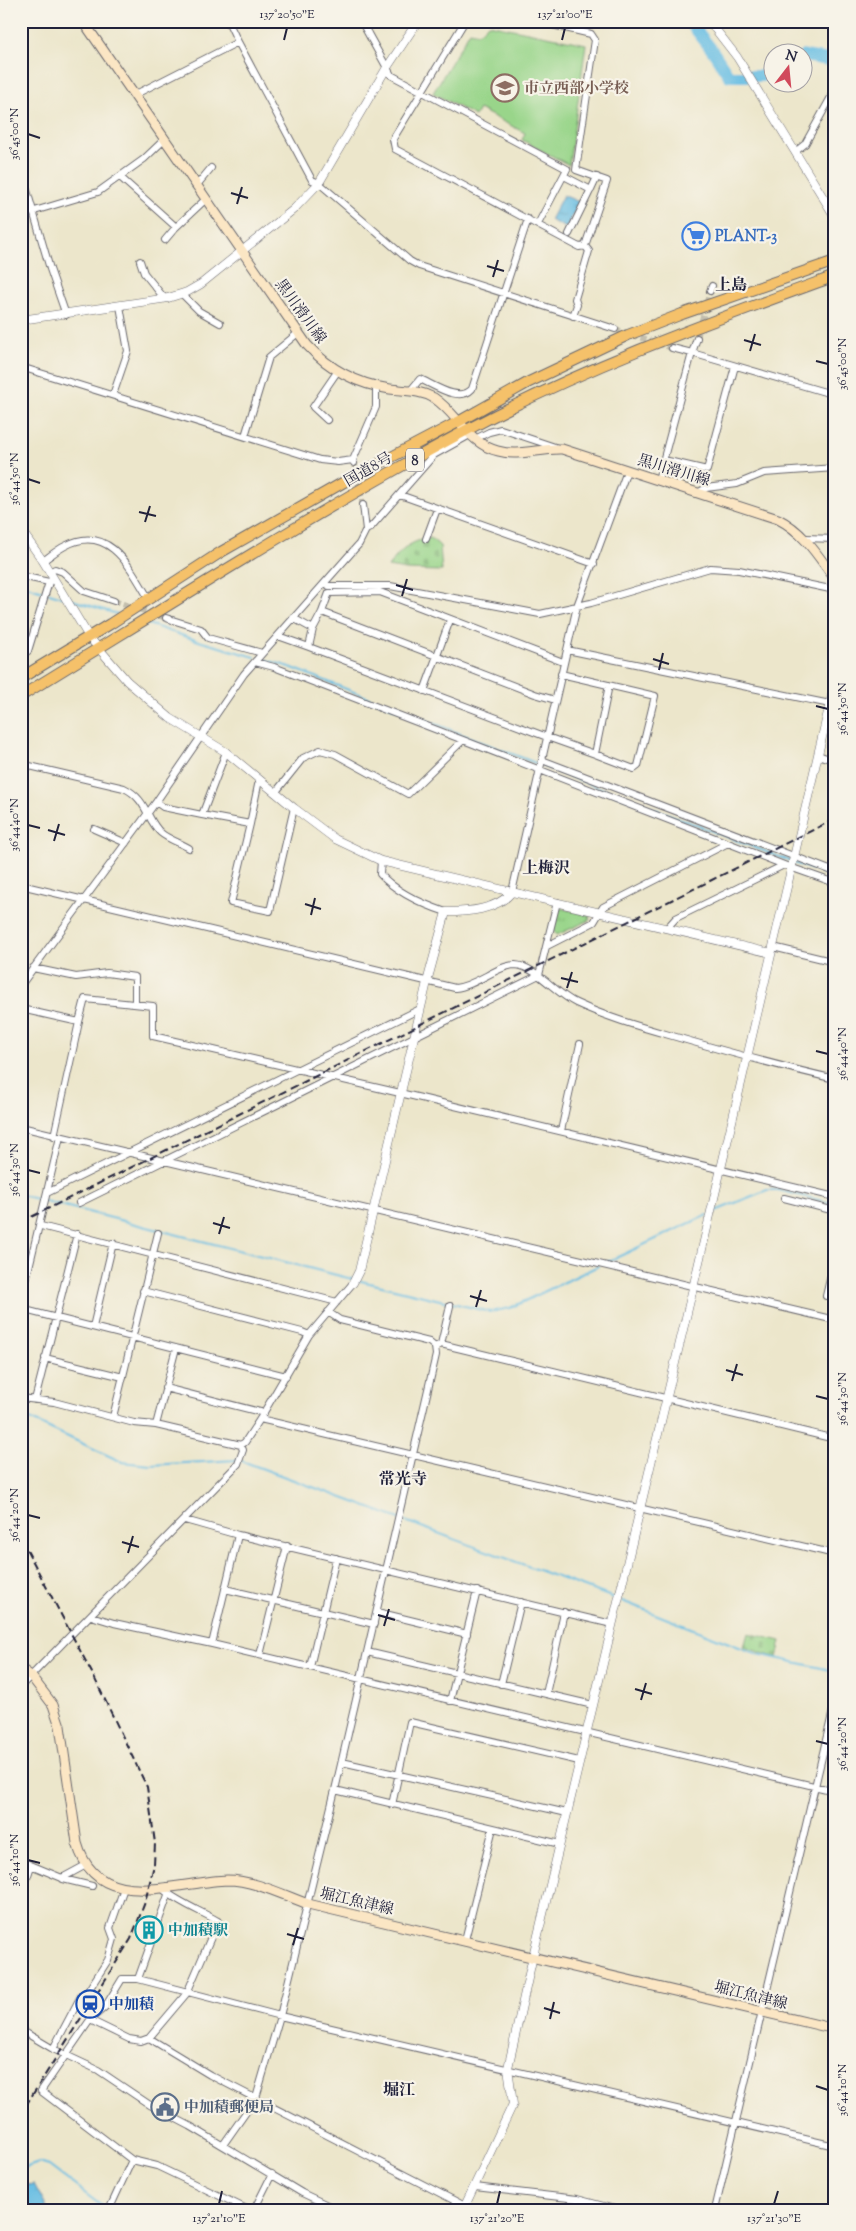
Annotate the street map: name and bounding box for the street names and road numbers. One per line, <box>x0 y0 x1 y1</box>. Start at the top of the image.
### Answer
street label: 黒川滑川線 <box>269 275 330 348</box>
street label: 国道8号 <box>341 448 397 493</box>
road number: 8 <box>406 448 424 472</box>
street label: 黒川滑川線 <box>635 450 713 492</box>
street label: 堀江魚津線 <box>318 1884 396 1921</box>
street label: 堀江魚津線 <box>712 1977 790 2016</box>

